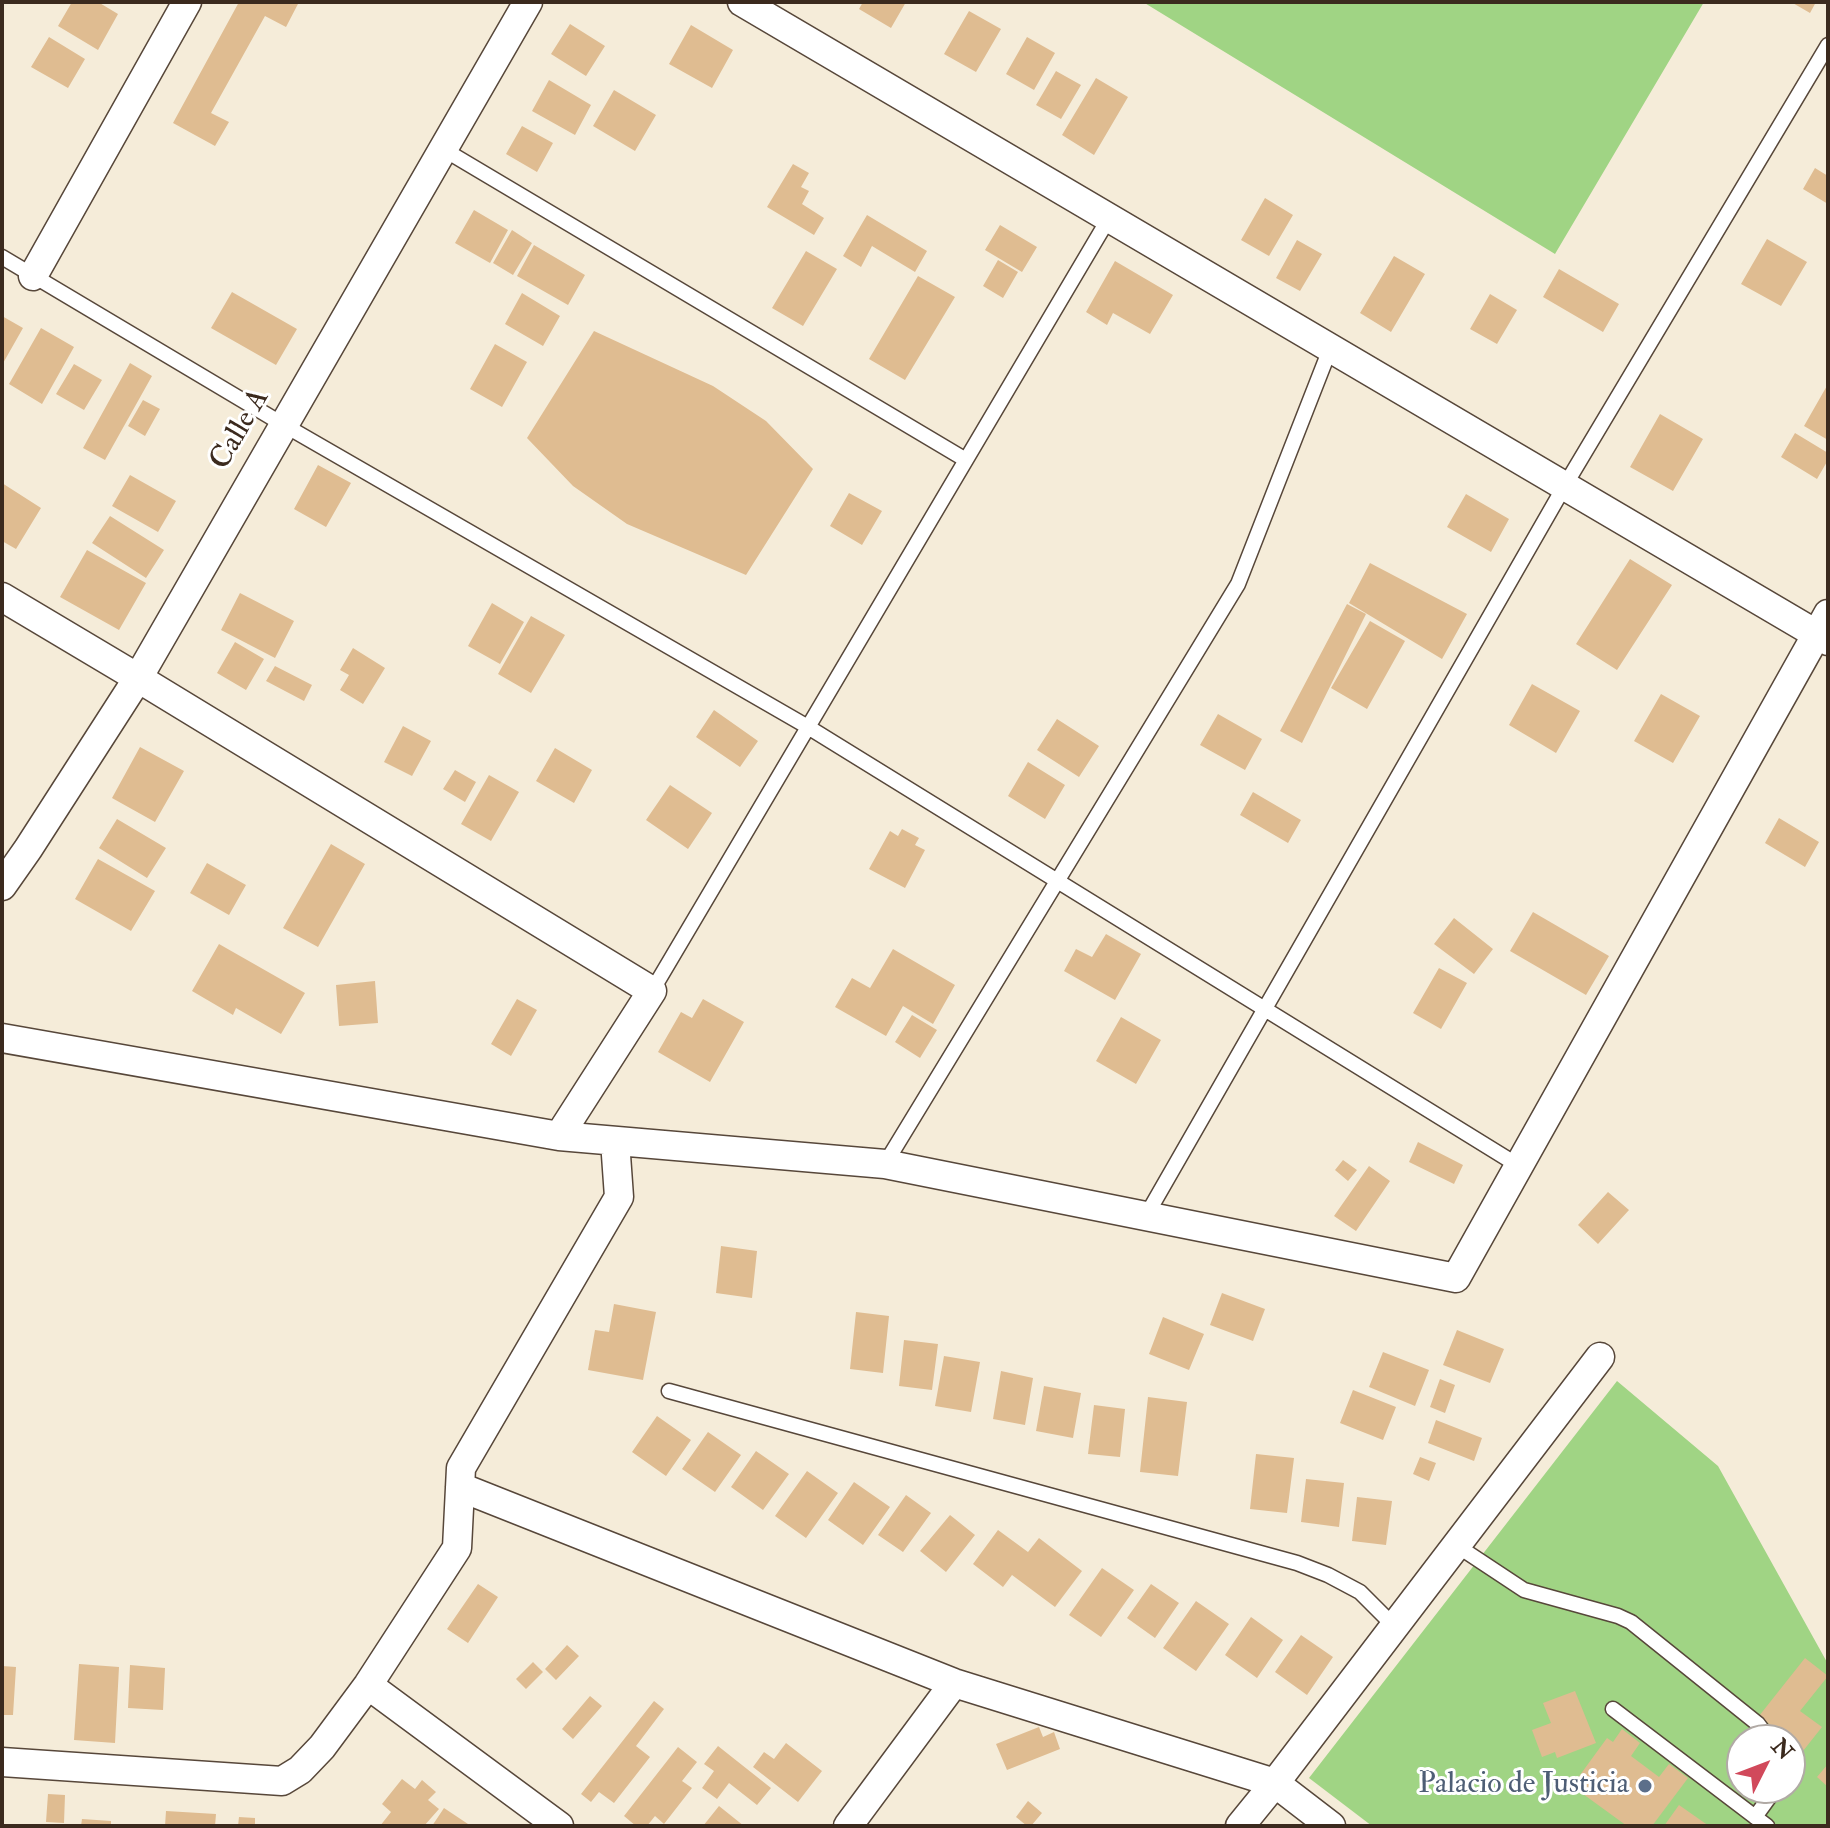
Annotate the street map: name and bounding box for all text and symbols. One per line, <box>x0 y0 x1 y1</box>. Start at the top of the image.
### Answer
street label: Calle A <box>204 383 278 477</box>
north arrow <box>1726 1724 1806 1804</box>
text: N <box>1765 1733 1799 1766</box>
place label: Palacio de Justicia <box>1418 1768 1629 1804</box>
marker: Palacio de Justicia <box>1636 1777 1654 1795</box>

